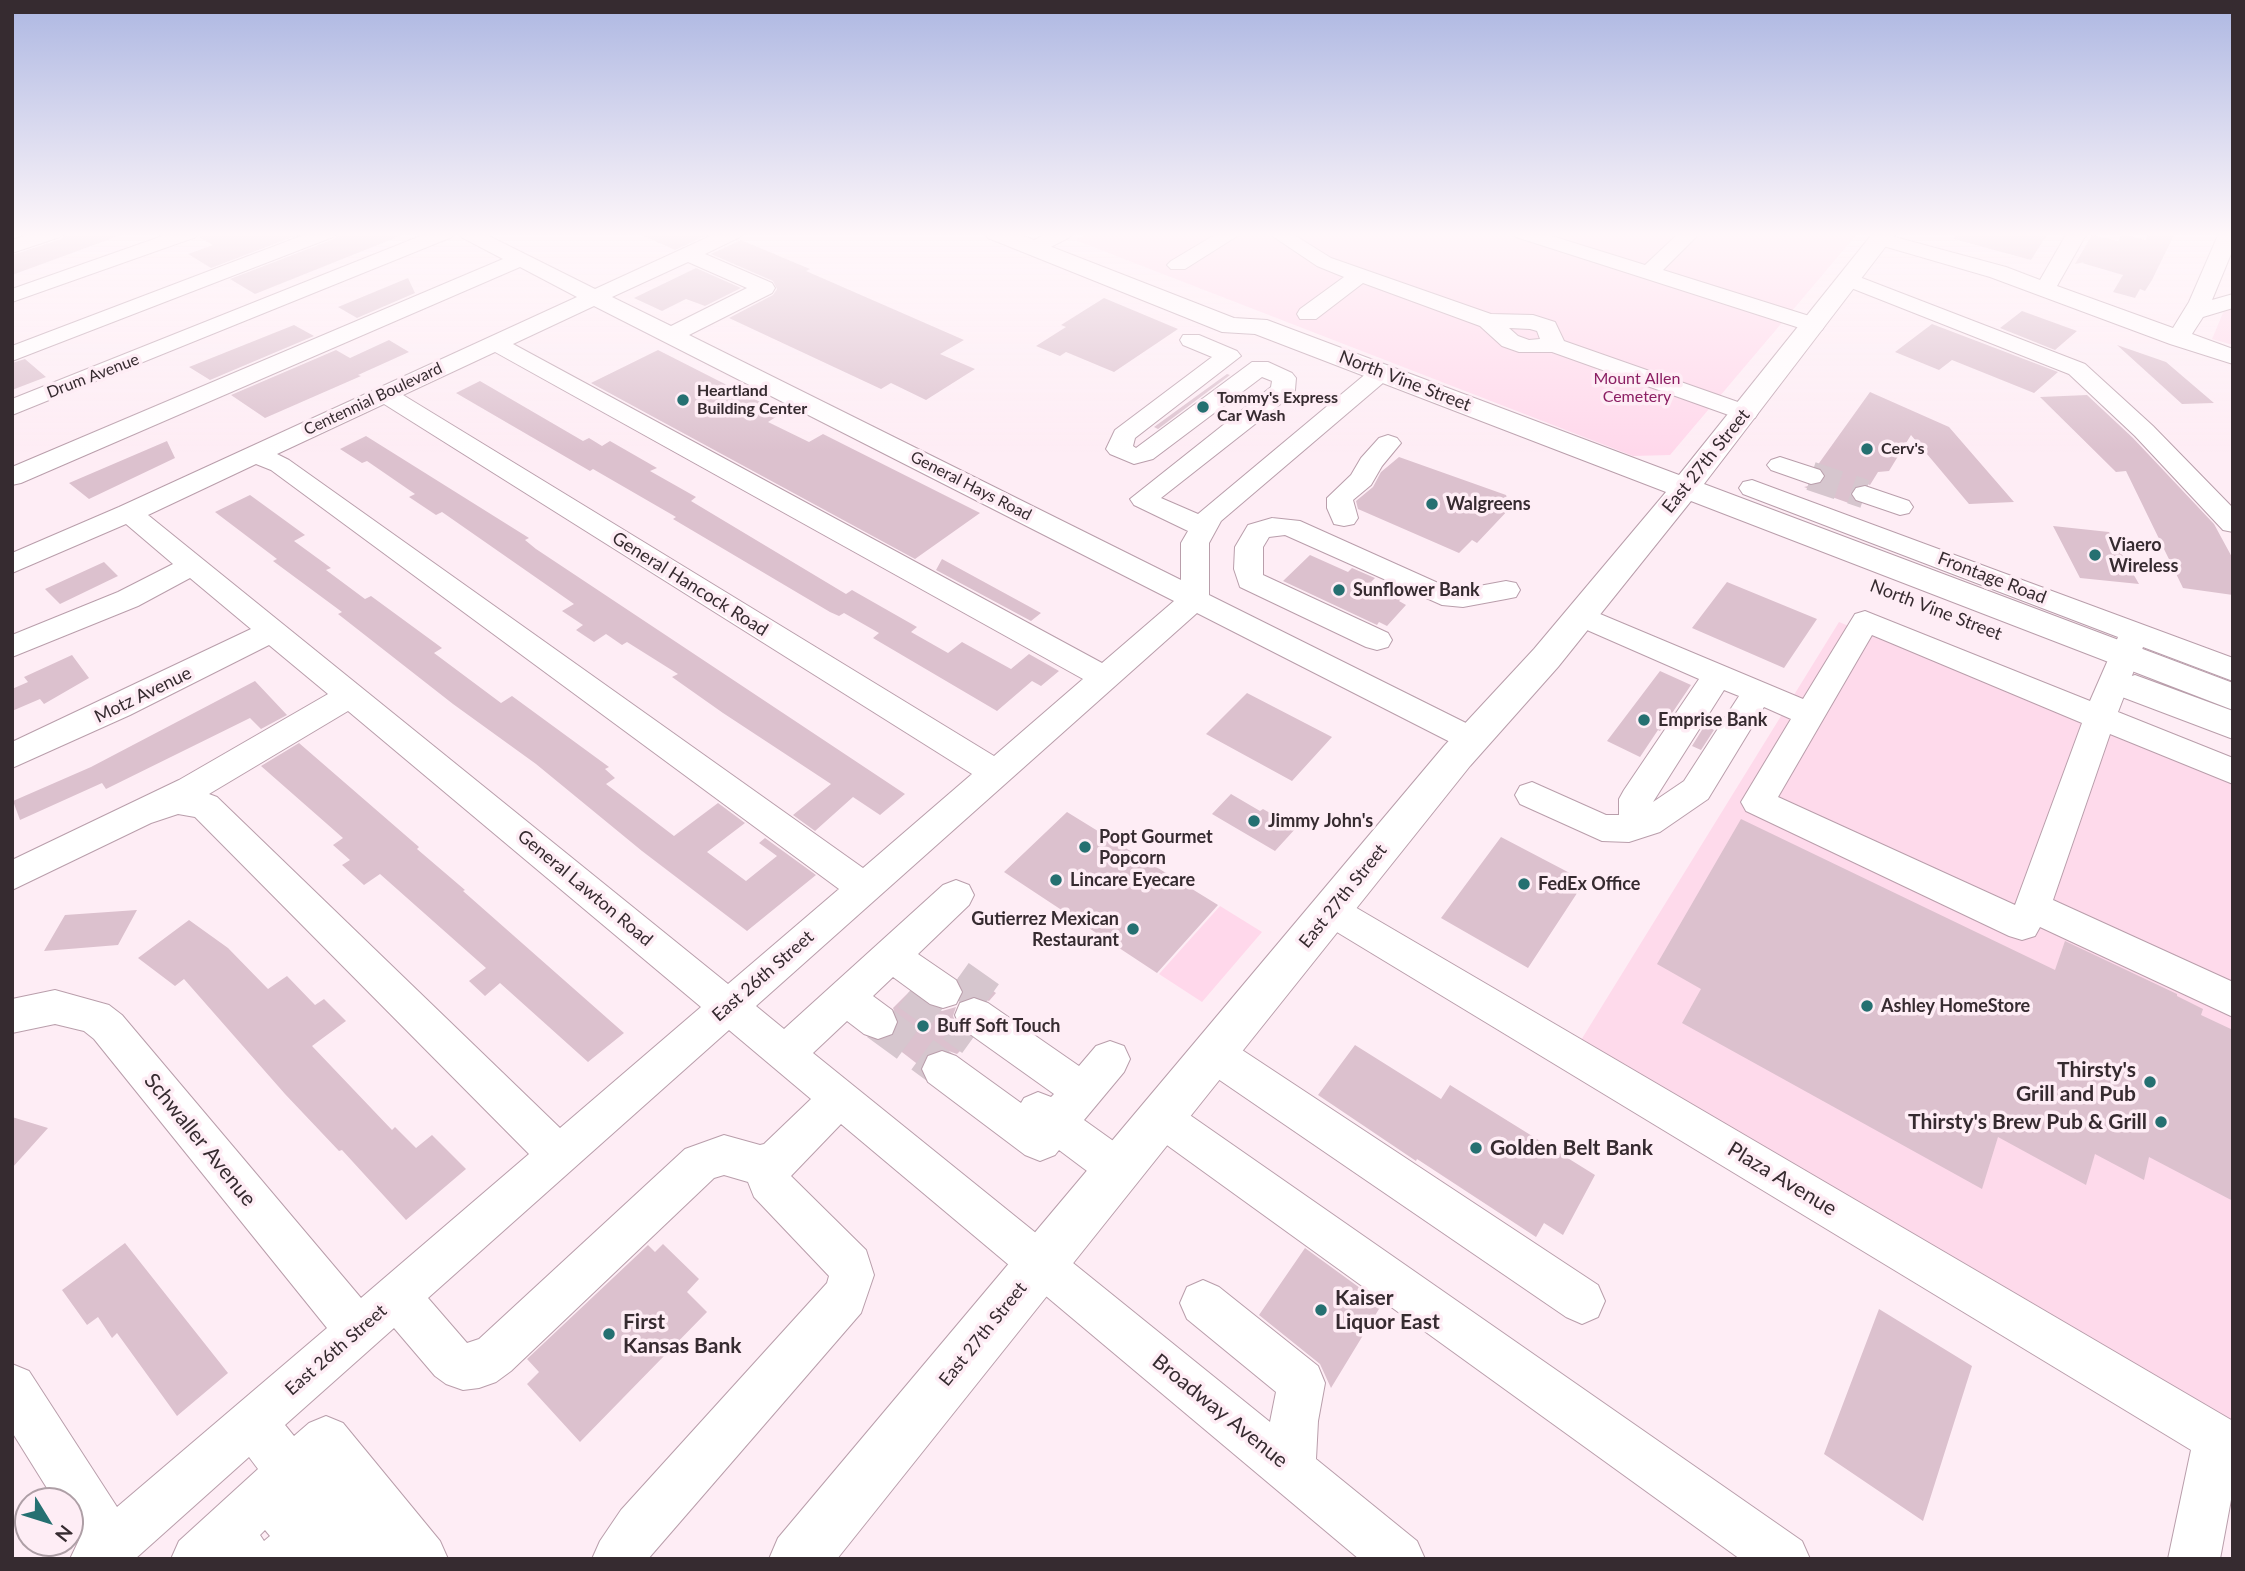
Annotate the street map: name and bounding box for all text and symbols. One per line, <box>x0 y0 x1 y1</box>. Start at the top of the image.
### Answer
street label: North Vine Street <box>1336 346 1474 416</box>
street label: Drum Avenue <box>44 350 142 402</box>
street label: Centennial Boulevard <box>301 359 445 439</box>
park label: Mount Allen Cemetery <box>1594 369 1680 407</box>
place label: Heartland Building Center <box>697 381 807 419</box>
place label: Tommy's Express Car Wash <box>1217 388 1338 426</box>
marker: Heartland Building Center <box>675 392 691 408</box>
marker: Tommy's Express Car Wash <box>1195 399 1211 415</box>
street label: East 27th Street <box>1657 405 1755 517</box>
place label: Cerv's <box>1881 439 1925 459</box>
marker: Cerv's <box>1859 441 1875 457</box>
street label: General Hays Road <box>907 447 1035 525</box>
place label: Walgreens <box>1446 493 1531 515</box>
marker: Walgreens <box>1424 496 1440 512</box>
street label: General Hancock Road <box>608 527 772 641</box>
place label: Viaero Wireless <box>2109 534 2178 576</box>
street label: Frontage Road <box>1935 547 2049 609</box>
marker: Viaero Wireless <box>2087 547 2103 563</box>
street label: North Vine Street <box>1867 575 2005 645</box>
place label: Sunflower Bank <box>1353 579 1480 601</box>
marker: Sunflower Bank <box>1331 582 1347 598</box>
street label: Motz Avenue <box>91 662 195 728</box>
place label: Emprise Bank <box>1658 709 1767 731</box>
marker: Emprise Bank <box>1636 712 1652 728</box>
place label: Jimmy John's <box>1268 810 1373 832</box>
marker: Jimmy John's <box>1246 813 1262 829</box>
street label: General Lawton Road <box>513 825 657 951</box>
place label: Popt Gourmet Popcorn <box>1099 826 1213 868</box>
marker: Popt Gourmet Popcorn <box>1077 839 1093 855</box>
street label: East 27th Street <box>1294 840 1392 952</box>
place label: Lincare Eyecare <box>1070 869 1195 891</box>
marker: Lincare Eyecare <box>1048 872 1064 888</box>
place label: FedEx Office <box>1538 873 1640 895</box>
marker: FedEx Office <box>1516 876 1532 892</box>
place label: Gutierrez Mexican Restaurant <box>971 908 1119 950</box>
marker: Gutierrez Mexican Restaurant <box>1125 921 1141 937</box>
street label: East 26th Street <box>708 926 818 1026</box>
place label: Ashley HomeStore <box>1881 995 2030 1017</box>
marker: Ashley HomeStore <box>1859 998 1875 1014</box>
place label: Buff Soft Touch <box>937 1015 1061 1037</box>
marker: Buff Soft Touch <box>915 1018 931 1034</box>
place label: Thirsty's Grill and Pub <box>2016 1057 2136 1107</box>
street label: Schwaller Avenue <box>139 1069 261 1211</box>
marker: Thirsty's Grill and Pub <box>2142 1074 2158 1090</box>
place label: Thirsty's Brew Pub & Grill <box>1908 1109 2147 1135</box>
marker: Thirsty's Brew Pub & Grill <box>2153 1114 2169 1130</box>
place label: Golden Belt Bank <box>1490 1135 1653 1161</box>
street label: Plaza Avenue <box>1723 1137 1841 1221</box>
marker: Golden Belt Bank <box>1468 1140 1484 1156</box>
street label: East 27th Street <box>934 1278 1032 1390</box>
place label: Kaiser Liquor East <box>1335 1285 1440 1335</box>
street label: East 26th Street <box>281 1300 391 1400</box>
marker: Kaiser Liquor East <box>1313 1302 1329 1318</box>
place label: First Kansas Bank <box>623 1309 741 1359</box>
marker: First Kansas Bank <box>601 1326 617 1342</box>
street label: Broadway Avenue <box>1147 1349 1293 1473</box>
north arrow <box>14 1487 84 1557</box>
text: N <box>51 1521 78 1547</box>

